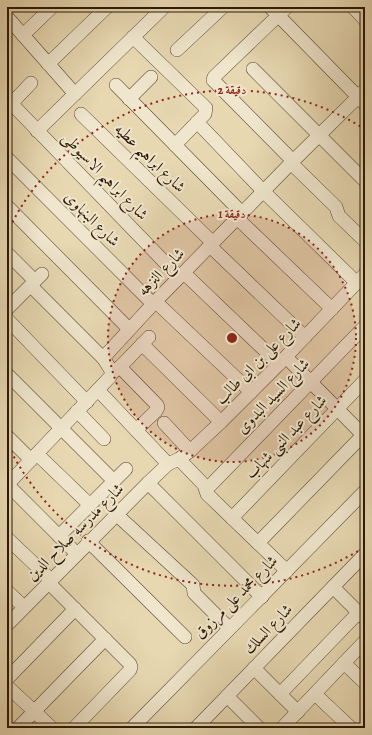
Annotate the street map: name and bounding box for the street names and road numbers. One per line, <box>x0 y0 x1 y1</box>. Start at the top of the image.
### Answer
street label: شارع ابراهيم عطيه <box>106 118 190 201</box>
street label: شارع ابراهيم الاسيوطى <box>53 127 153 229</box>
street label: شارع البنهاوى <box>58 186 125 253</box>
street label: شارع النزهه <box>132 243 191 302</box>
street label: شارع على بن ابى طالب <box>210 313 308 411</box>
street label: شارع السيد البدوى <box>231 353 316 440</box>
street label: شارع عبد النبى شهاب <box>240 390 333 485</box>
street label: شارع مدرسه صلاح الدين <box>21 478 131 588</box>
street label: شارع محمد على مرزوق <box>189 550 284 645</box>
street label: شارع السلك <box>238 599 299 661</box>

